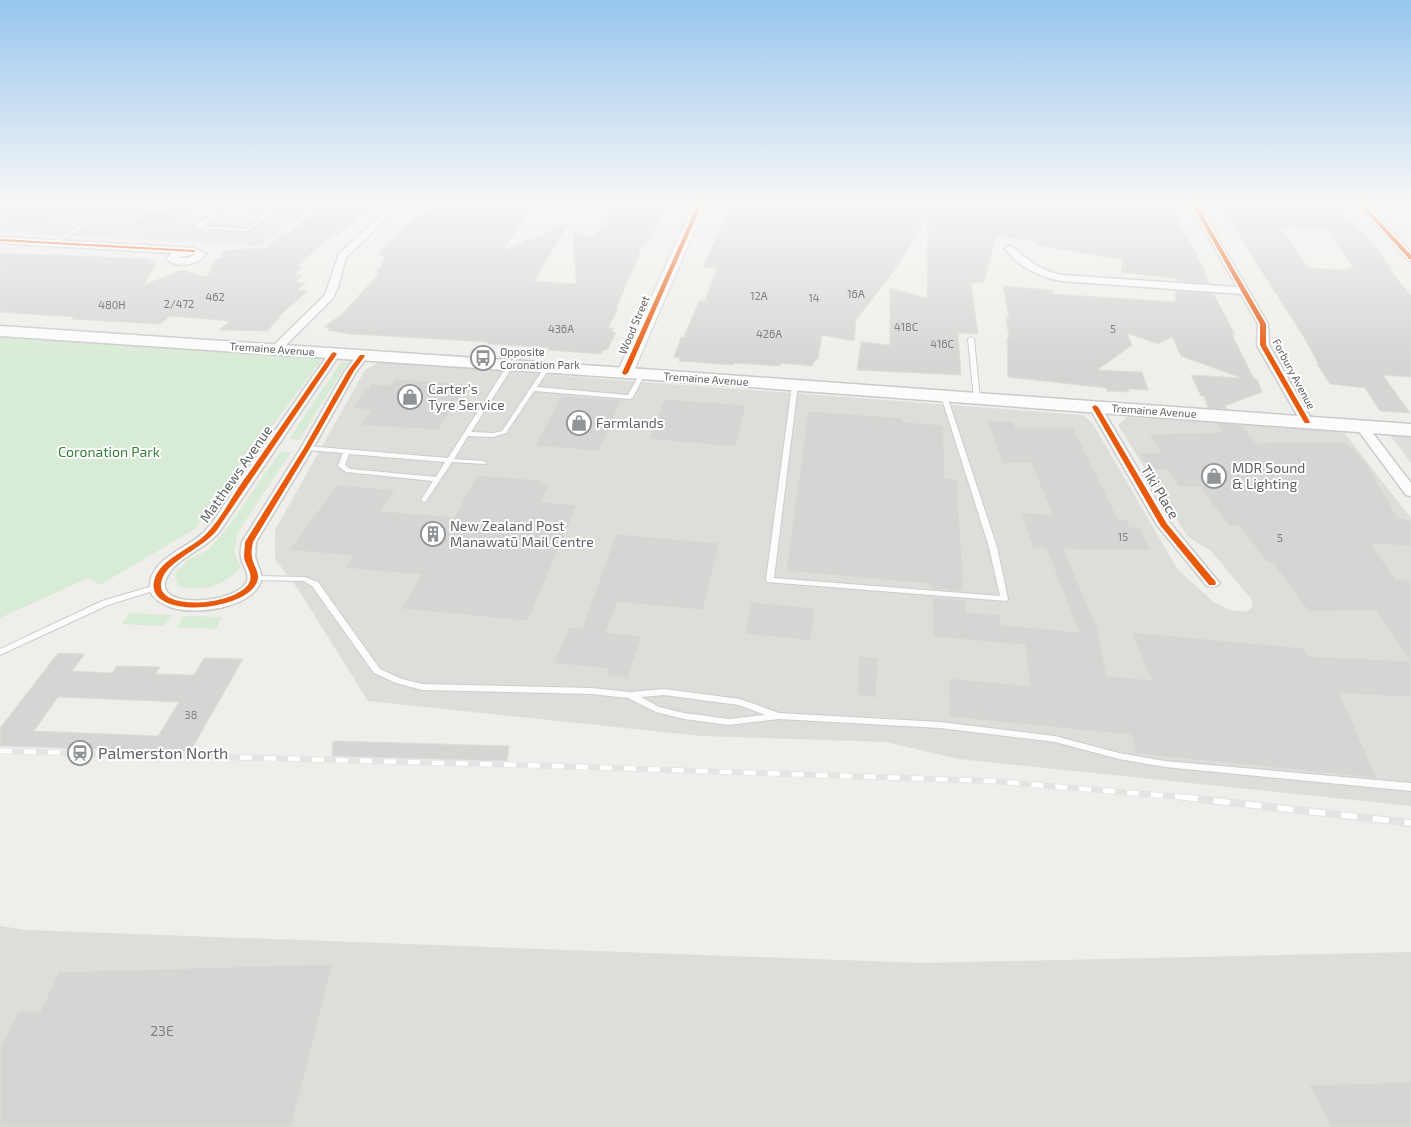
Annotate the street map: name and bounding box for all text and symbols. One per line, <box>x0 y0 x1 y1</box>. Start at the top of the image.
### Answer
house number: 16A <box>847 287 865 300</box>
house number: 12A <box>750 289 768 302</box>
house number: 462 <box>205 290 225 303</box>
house number: 14 <box>808 291 820 304</box>
street label: Wood Street <box>615 294 652 356</box>
house number: 2/472 <box>164 297 194 310</box>
house number: 480H <box>98 298 126 311</box>
house number: 418C <box>894 320 918 333</box>
house number: 436A <box>548 322 574 335</box>
house number: 5 <box>1110 322 1116 335</box>
house number: 426A <box>756 327 782 340</box>
street label: Forbury Avenue <box>1270 336 1319 411</box>
house number: 416C <box>930 337 954 350</box>
street label: Tremaine Avenue <box>229 339 315 358</box>
bus stop icon: Opposite Coronation Park <box>470 345 496 371</box>
place label: Opposite Coronation Park <box>500 345 580 371</box>
street label: Tremaine Avenue <box>663 369 749 388</box>
place label: Carter's Tyre Service <box>428 380 505 413</box>
shop icon: Carter's Tyre Service <box>397 384 423 410</box>
street label: Tremaine Avenue <box>1111 401 1197 420</box>
shop icon: Farmlands <box>566 410 592 436</box>
place label: Farmlands <box>596 414 664 431</box>
street label: Matthews Avenue <box>196 422 275 526</box>
park label: Coronation Park <box>58 443 160 460</box>
place label: MDR Sound & Lighting <box>1232 459 1305 492</box>
street label: Tiki Place <box>1138 462 1183 522</box>
shop icon: MDR Sound & Lighting <box>1201 463 1227 489</box>
place label: New Zealand Post Manawatū Mail Centre <box>450 517 594 550</box>
building icon: New Zealand Post Manawatū Mail Centre <box>420 521 446 547</box>
house number: 15 <box>1118 530 1128 543</box>
house number: 5 <box>1277 531 1283 544</box>
house number: 38 <box>185 708 197 721</box>
station icon: Palmerston North <box>67 740 93 766</box>
place label: Palmerston North <box>98 743 228 762</box>
house number: 23E <box>150 1022 174 1039</box>

